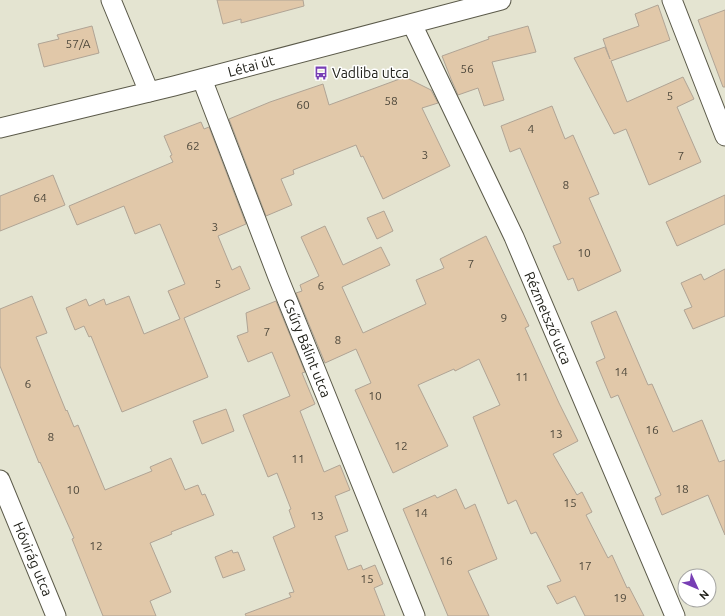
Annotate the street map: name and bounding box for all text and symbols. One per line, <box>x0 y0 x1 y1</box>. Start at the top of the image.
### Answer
house number: 57/A <box>65 37 91 50</box>
street label: Létai út <box>226 52 277 80</box>
house number: 56 <box>460 62 474 75</box>
bus stop icon: Vadliba utca <box>313 65 329 81</box>
place label: Vadliba utca <box>332 65 409 81</box>
house number: 5 <box>667 89 673 102</box>
house number: 58 <box>384 94 398 107</box>
house number: 60 <box>296 98 310 111</box>
house number: 4 <box>528 122 535 135</box>
house number: 62 <box>186 139 200 152</box>
house number: 3 <box>422 148 428 161</box>
house number: 7 <box>678 149 684 162</box>
house number: 8 <box>563 178 570 191</box>
house number: 64 <box>33 191 47 204</box>
house number: 3 <box>212 220 218 233</box>
house number: 10 <box>577 246 591 259</box>
house number: 7 <box>468 257 474 270</box>
street label: Rézmetsző utca <box>521 269 575 367</box>
house number: 5 <box>215 277 221 290</box>
house number: 6 <box>318 279 325 292</box>
street label: Csűry Bálint utca <box>280 296 334 400</box>
house number: 9 <box>501 311 507 324</box>
house number: 7 <box>264 325 270 338</box>
house number: 8 <box>335 333 342 346</box>
house number: 14 <box>614 365 628 378</box>
house number: 11 <box>515 370 529 383</box>
house number: 6 <box>25 377 32 390</box>
house number: 10 <box>368 389 382 402</box>
house number: 16 <box>645 423 659 436</box>
house number: 13 <box>549 427 563 440</box>
house number: 8 <box>48 430 55 443</box>
house number: 12 <box>394 439 408 452</box>
house number: 11 <box>291 452 305 465</box>
house number: 18 <box>675 482 689 495</box>
house number: 10 <box>66 483 80 496</box>
house number: 15 <box>563 496 577 509</box>
house number: 14 <box>414 506 428 519</box>
house number: 13 <box>310 509 324 522</box>
street label: Hóvirág utca <box>10 519 56 599</box>
house number: 12 <box>89 539 103 552</box>
house number: 16 <box>439 554 453 567</box>
house number: 17 <box>578 559 592 572</box>
north arrow <box>677 568 717 608</box>
house number: 15 <box>360 572 374 585</box>
text: N <box>697 588 711 602</box>
house number: 19 <box>613 591 627 604</box>

